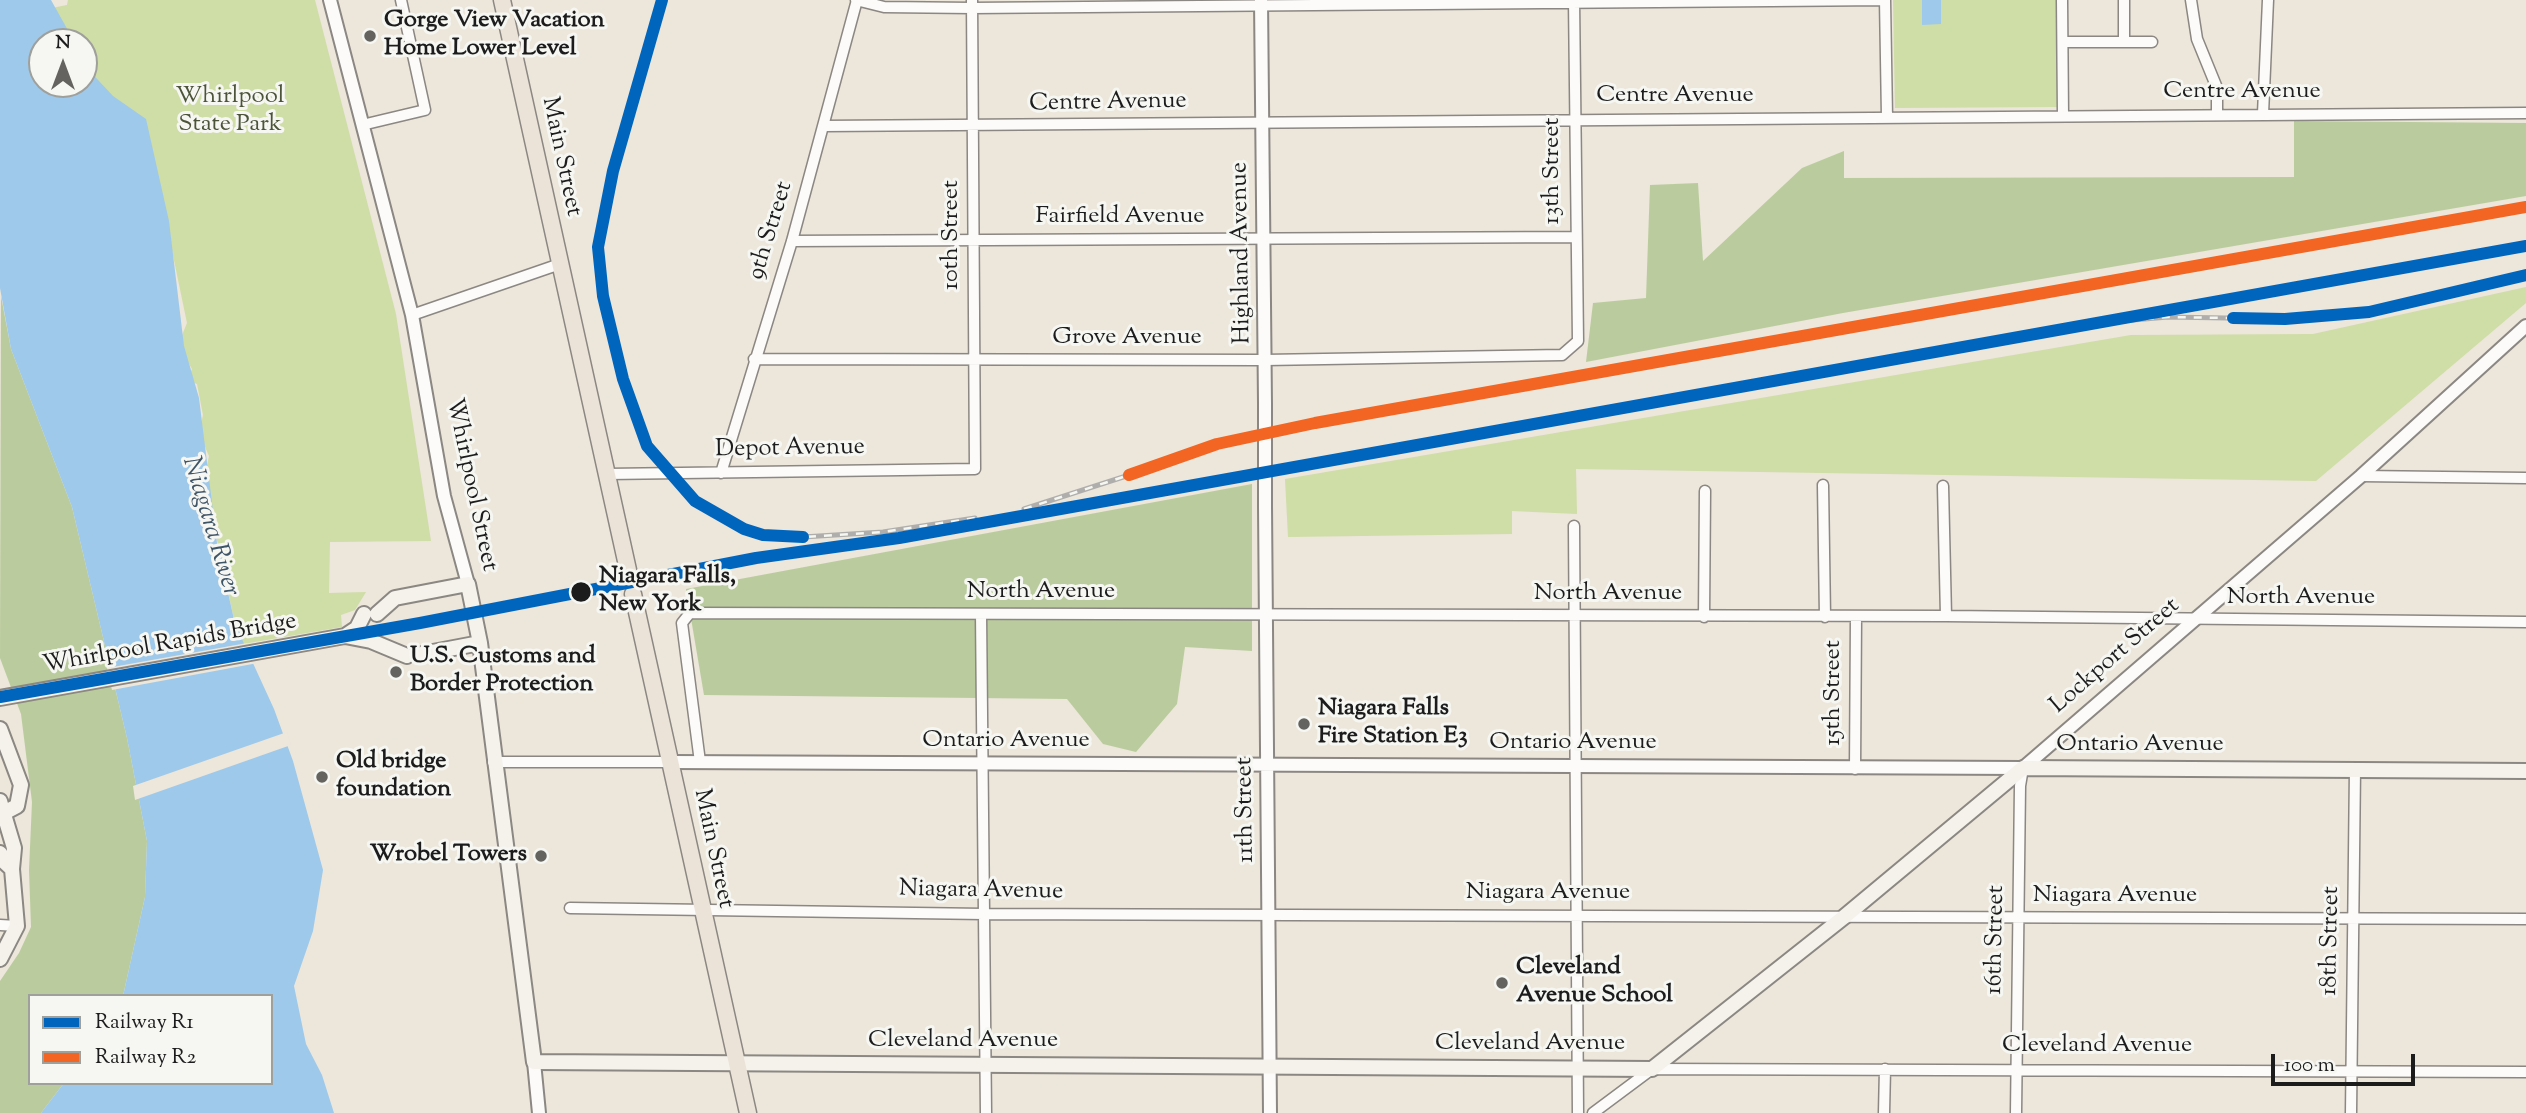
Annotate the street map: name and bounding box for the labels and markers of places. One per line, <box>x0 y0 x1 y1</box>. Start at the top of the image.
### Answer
place label: Gorge View Vacation Home Lower Level <box>384 8 605 64</box>
marker: Gorge View Vacation Home Lower Level <box>362 28 378 44</box>
place label: Niagara Falls, New York <box>599 564 736 620</box>
marker: Niagara Falls, New York <box>569 580 593 604</box>
place label: U.S. Customs and Border Protection <box>410 644 596 700</box>
marker: U.S. Customs and Border Protection <box>388 664 404 680</box>
place label: Niagara Falls Fire Station E3 <box>1318 696 1468 752</box>
marker: Niagara Falls Fire Station E3 <box>1296 716 1312 732</box>
place label: Old bridge foundation <box>336 749 451 805</box>
marker: Old bridge foundation <box>314 769 330 785</box>
place label: Wrobel Towers <box>370 842 527 870</box>
marker: Wrobel Towers <box>533 848 549 864</box>
place label: Cleveland Avenue School <box>1516 955 1673 1011</box>
marker: Cleveland Avenue School <box>1494 975 1510 991</box>

